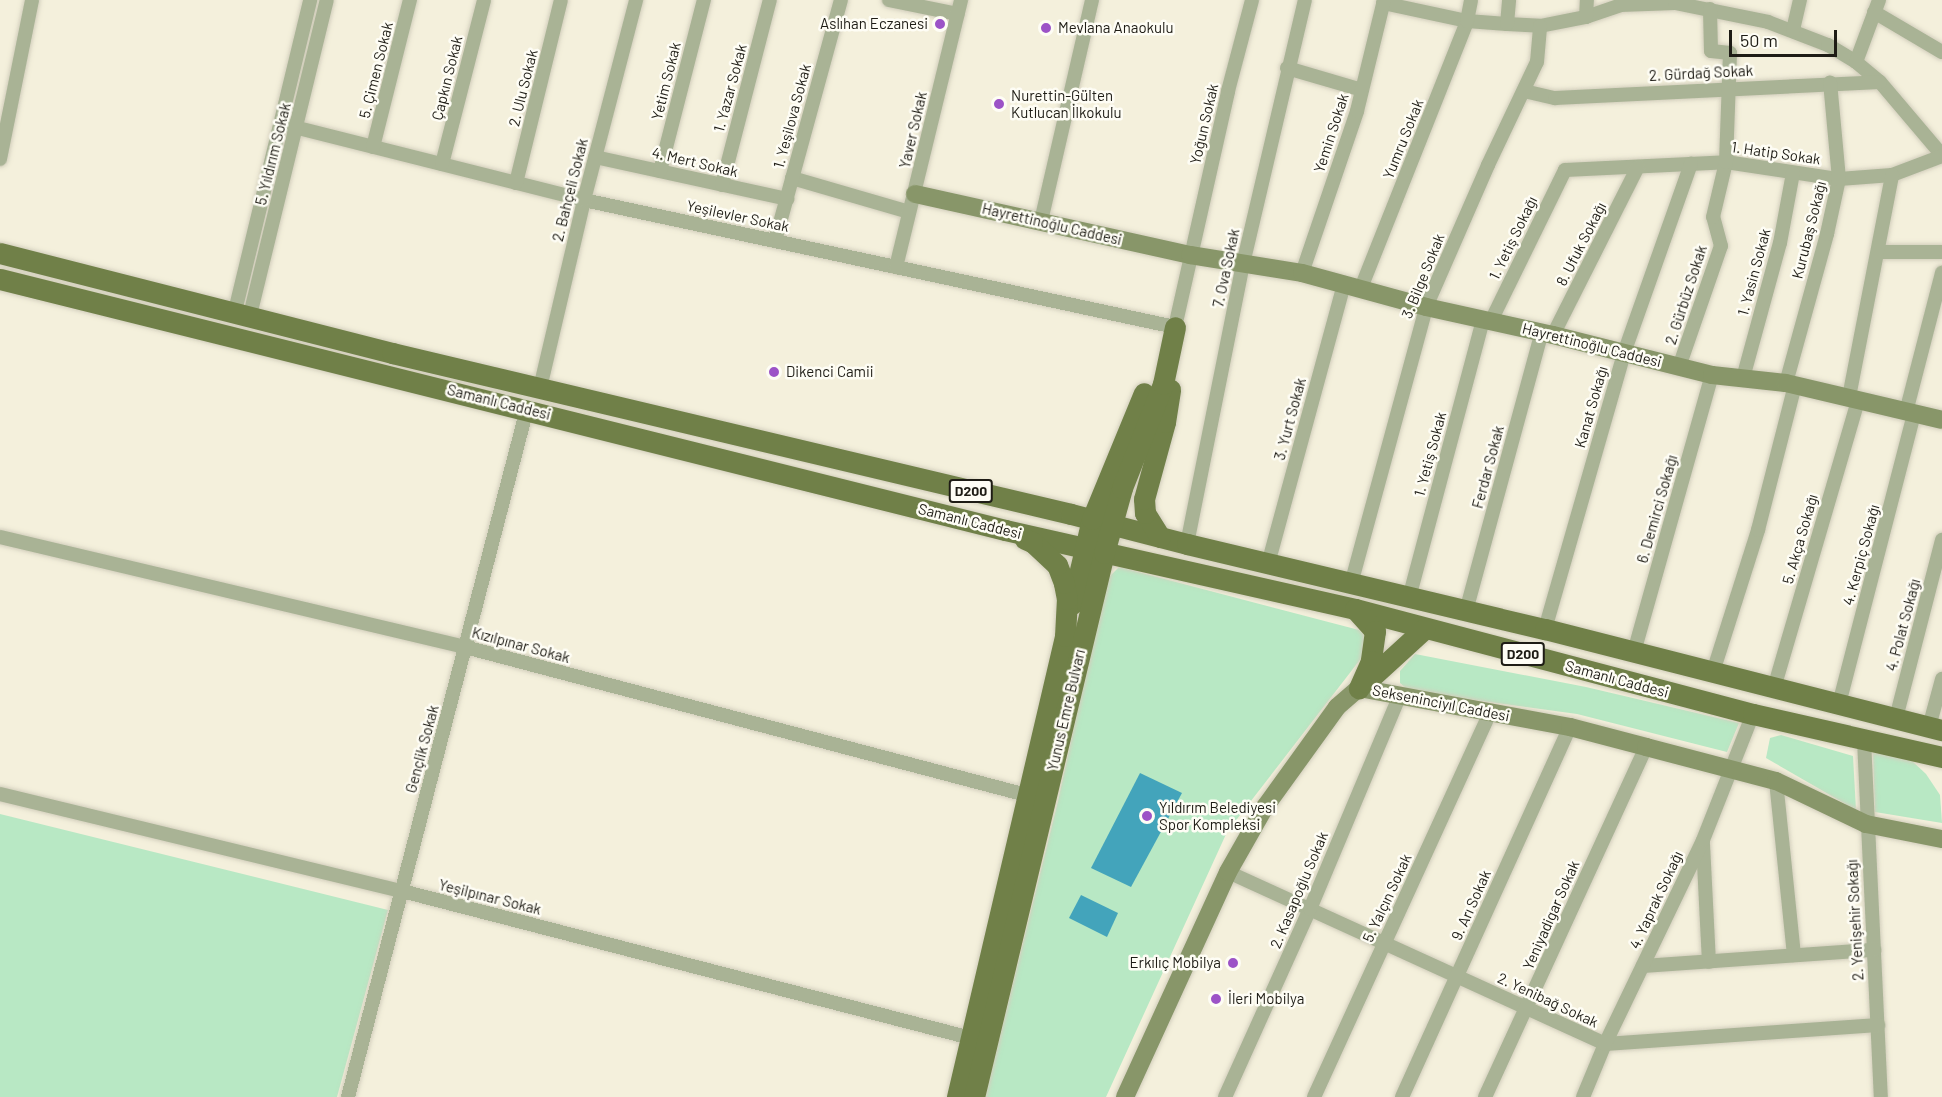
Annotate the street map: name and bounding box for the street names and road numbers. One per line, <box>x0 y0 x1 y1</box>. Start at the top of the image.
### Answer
street label: 5. Çimen Sokak <box>355 20 397 120</box>
street label: Çapkın Sokak <box>428 34 466 122</box>
street label: Yetim Sokak <box>648 40 684 122</box>
street label: 1. Yazar Sokak <box>710 42 750 134</box>
street label: 2. Ulu Sokak <box>505 48 541 128</box>
street label: 2. Gürdağ Sokak <box>1648 61 1754 85</box>
street label: 1. Yeşilova Sokak <box>769 62 815 170</box>
street label: Yoğun Sokak <box>1186 82 1222 166</box>
street label: Yaver Sokak <box>895 90 931 170</box>
street label: Yemin Sokak <box>1310 91 1352 175</box>
street label: Yumru Sokak <box>1379 96 1427 182</box>
street label: 5. Yıldırım Sokak <box>252 101 294 207</box>
street label: 2. Bahçeli Sokak <box>548 137 592 243</box>
street label: 1. Hatip Sokak <box>1730 138 1822 168</box>
street label: 4. Mert Sokak <box>650 143 740 181</box>
street label: Kurubaş Sokağı <box>1788 179 1830 281</box>
street label: 1. Yetiş Sokağı <box>1485 193 1541 283</box>
street label: Yeşilevler Sokak <box>685 196 791 236</box>
street label: Hayrettinoğlu Caddesi <box>980 199 1124 249</box>
street label: 8. Ufuk Sokağı <box>1552 199 1610 289</box>
street label: 1. Yasin Sokak <box>1734 226 1774 318</box>
street label: 7. Ova Sokak <box>1209 227 1243 309</box>
street label: 3. Bilge Sokak <box>1398 231 1448 321</box>
street label: 2. Gürbüz Sokak <box>1661 243 1711 347</box>
street label: Hayrettinoğlu Caddesi <box>1520 319 1664 371</box>
street label: Kanat Sokağı <box>1571 364 1611 450</box>
street label: 3. Yurt Sokak <box>1270 376 1310 462</box>
street label: Samanlı Caddesi <box>445 380 553 424</box>
street label: 1. Yetiş Sokak <box>1410 410 1450 498</box>
street label: Ferdar Sokak <box>1468 424 1508 510</box>
street label: 6. Demirci Sokağı <box>1633 453 1681 565</box>
road number: D200 <box>948 480 994 502</box>
street label: 5. Akça Sokağı <box>1779 492 1821 586</box>
street label: Samanlı Caddesi <box>916 499 1024 543</box>
street label: 4. Kerpiç Sokağı <box>1839 502 1883 608</box>
street label: 4. Polat Sokağı <box>1882 577 1924 673</box>
street label: Kızılpınar Sokak <box>470 623 572 667</box>
road number: D200 <box>1500 643 1546 665</box>
street label: Yunus Emre Bulvarı <box>1043 647 1089 773</box>
street label: Samanlı Caddesi <box>1563 657 1671 701</box>
street label: Sekseninciyıl Caddesi <box>1371 681 1511 725</box>
street label: Gençlik Sokak <box>402 703 442 795</box>
street label: 2. Kasapoğlu Sokak <box>1266 829 1332 951</box>
street label: 4. Yaprak Sokağı <box>1625 848 1687 952</box>
street label: 5. Yalçın Sokak <box>1359 851 1415 945</box>
street label: Yeniyadigar Sokak <box>1519 858 1583 972</box>
street label: 2. Yenişehir Sokağı <box>1843 859 1867 981</box>
street label: 9. Arı Sokak <box>1447 867 1495 943</box>
street label: Yeşilpınar Sokak <box>437 876 543 918</box>
street label: 2. Yenibağ Sokak <box>1495 969 1601 1031</box>

